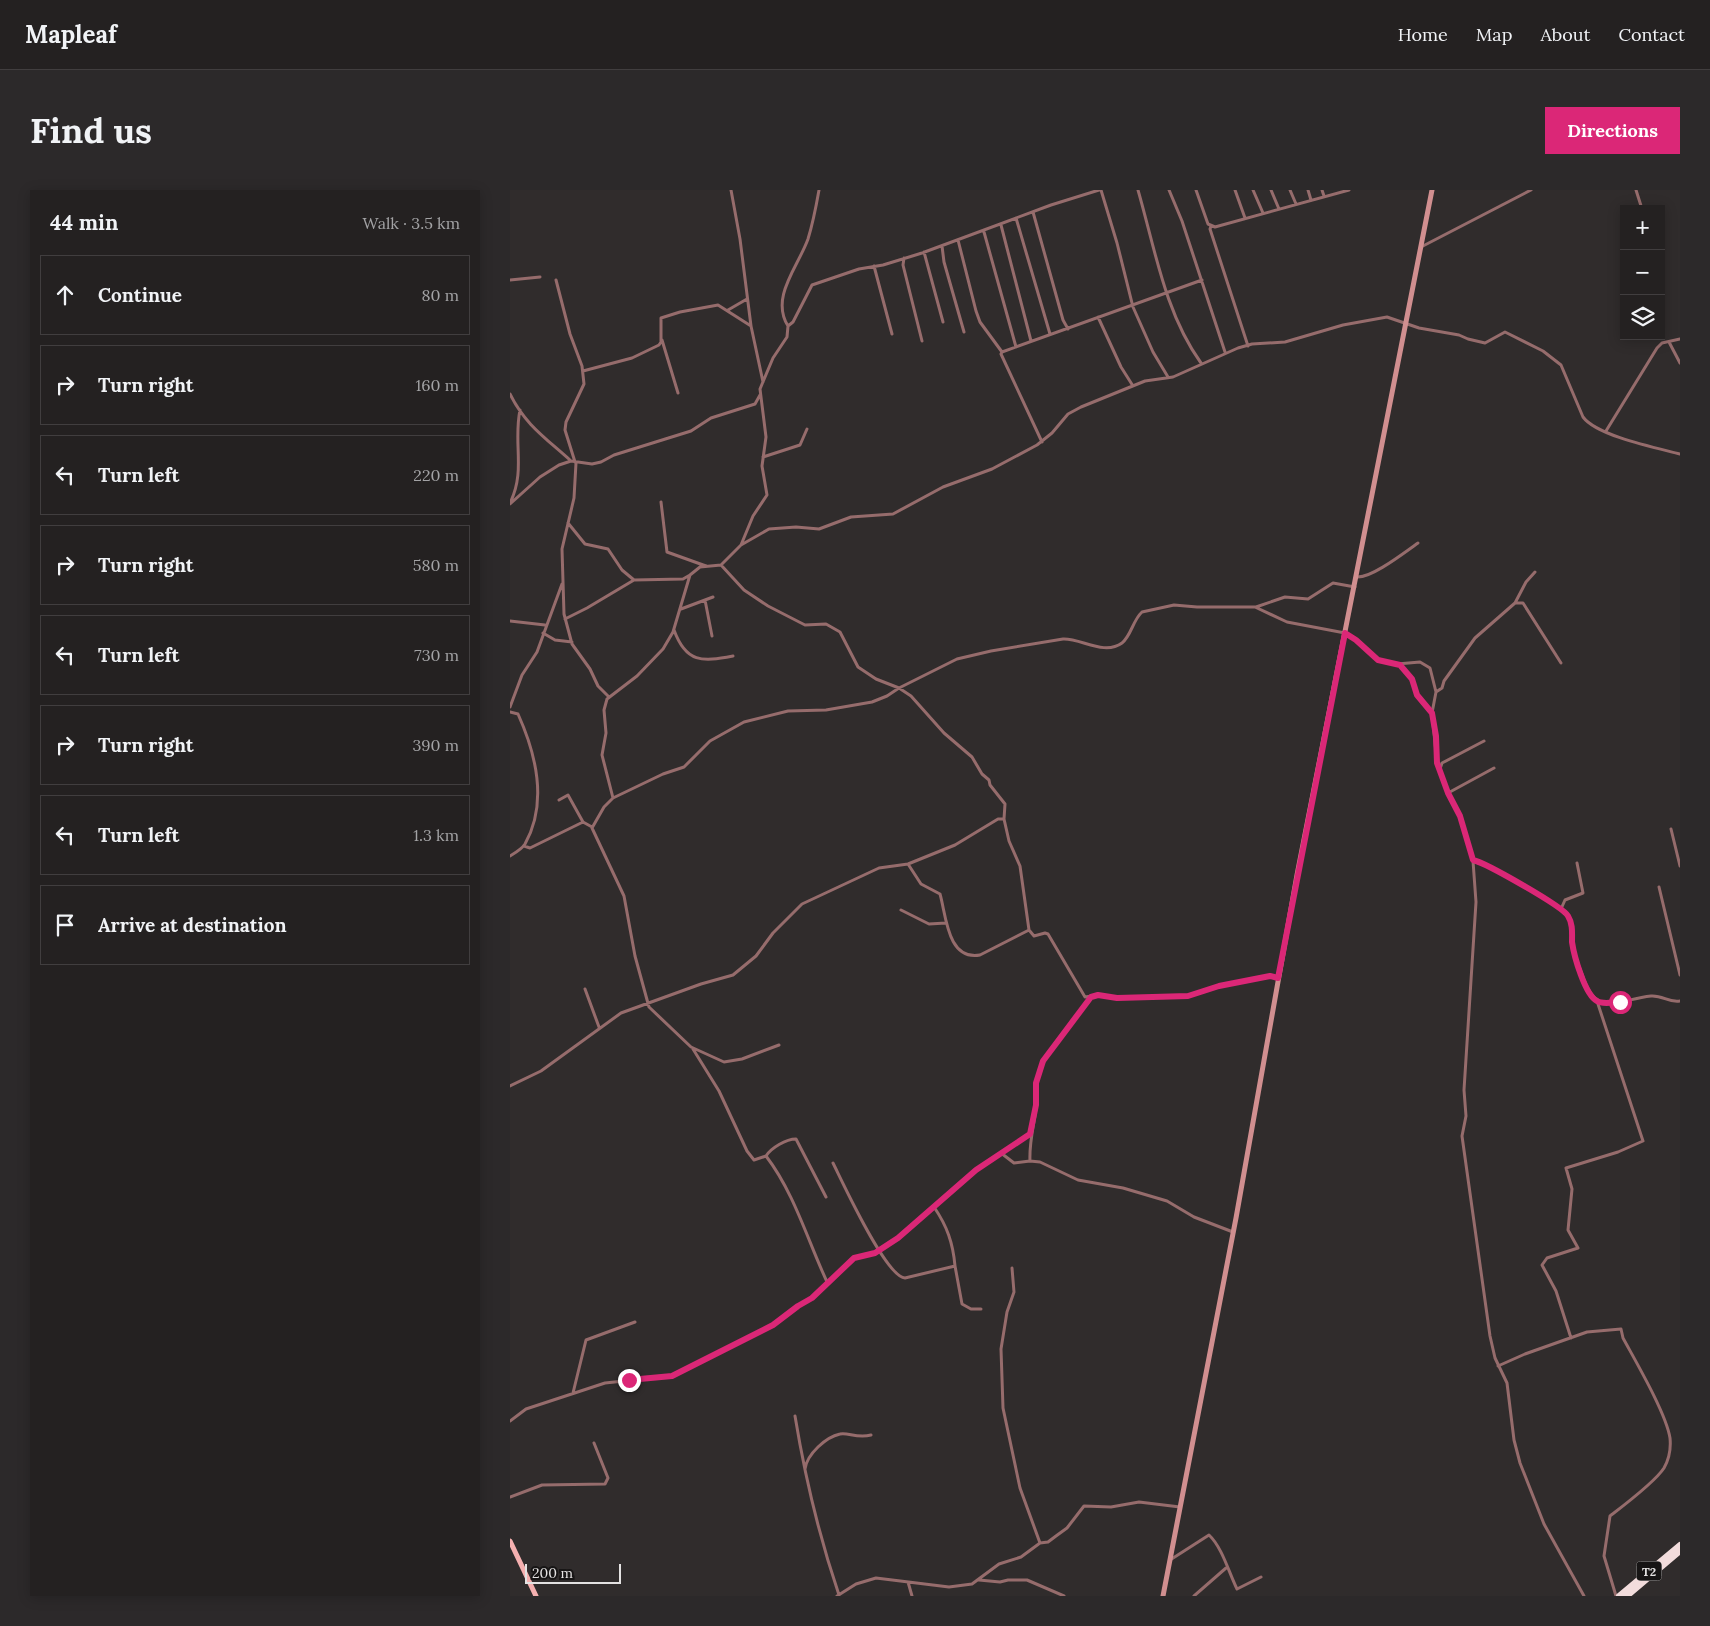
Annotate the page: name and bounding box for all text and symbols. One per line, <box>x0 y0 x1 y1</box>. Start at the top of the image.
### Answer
text: Mapleaf <box>25 19 117 50</box>
text: Home <box>1398 23 1448 46</box>
text: Map <box>1476 23 1512 46</box>
text: About <box>1540 23 1590 46</box>
text: Contact <box>1618 23 1685 46</box>
button: Directions <box>1545 107 1680 154</box>
text: Find us <box>30 108 152 153</box>
map controls <box>1620 205 1665 340</box>
button: + <box>1620 205 1665 250</box>
text: 44 min <box>50 209 118 236</box>
text: Walk · 3.5 km <box>362 213 460 233</box>
button: − <box>1620 250 1665 295</box>
icon: ahead <box>51 281 79 309</box>
text: Continue <box>98 283 182 307</box>
text: 80 m <box>422 285 459 305</box>
button: layers <box>1620 295 1665 340</box>
icon: right <box>51 371 79 399</box>
text: Turn right <box>98 373 194 397</box>
text: 160 m <box>415 375 459 395</box>
icon: left <box>51 461 79 489</box>
text: Turn left <box>98 463 179 487</box>
text: 220 m <box>413 465 459 485</box>
icon: right <box>51 551 79 579</box>
text: Turn right <box>98 553 194 577</box>
text: 580 m <box>413 555 459 575</box>
icon: left <box>51 641 79 669</box>
text: Turn left <box>98 643 179 667</box>
text: 730 m <box>414 645 459 665</box>
icon: right <box>51 731 79 759</box>
text: Turn right <box>98 733 194 757</box>
text: 390 m <box>412 735 459 755</box>
icon: left <box>51 821 79 849</box>
text: Turn left <box>98 823 179 847</box>
text: 1.3 km <box>413 825 459 845</box>
icon: arrive <box>51 911 79 939</box>
text: Arrive at destination <box>98 913 287 937</box>
route start <box>1609 991 1632 1014</box>
route end <box>618 1369 641 1392</box>
scale bar <box>525 1561 621 1584</box>
road number: T2 <box>1636 1562 1662 1580</box>
text: 200 m <box>532 1564 573 1582</box>

